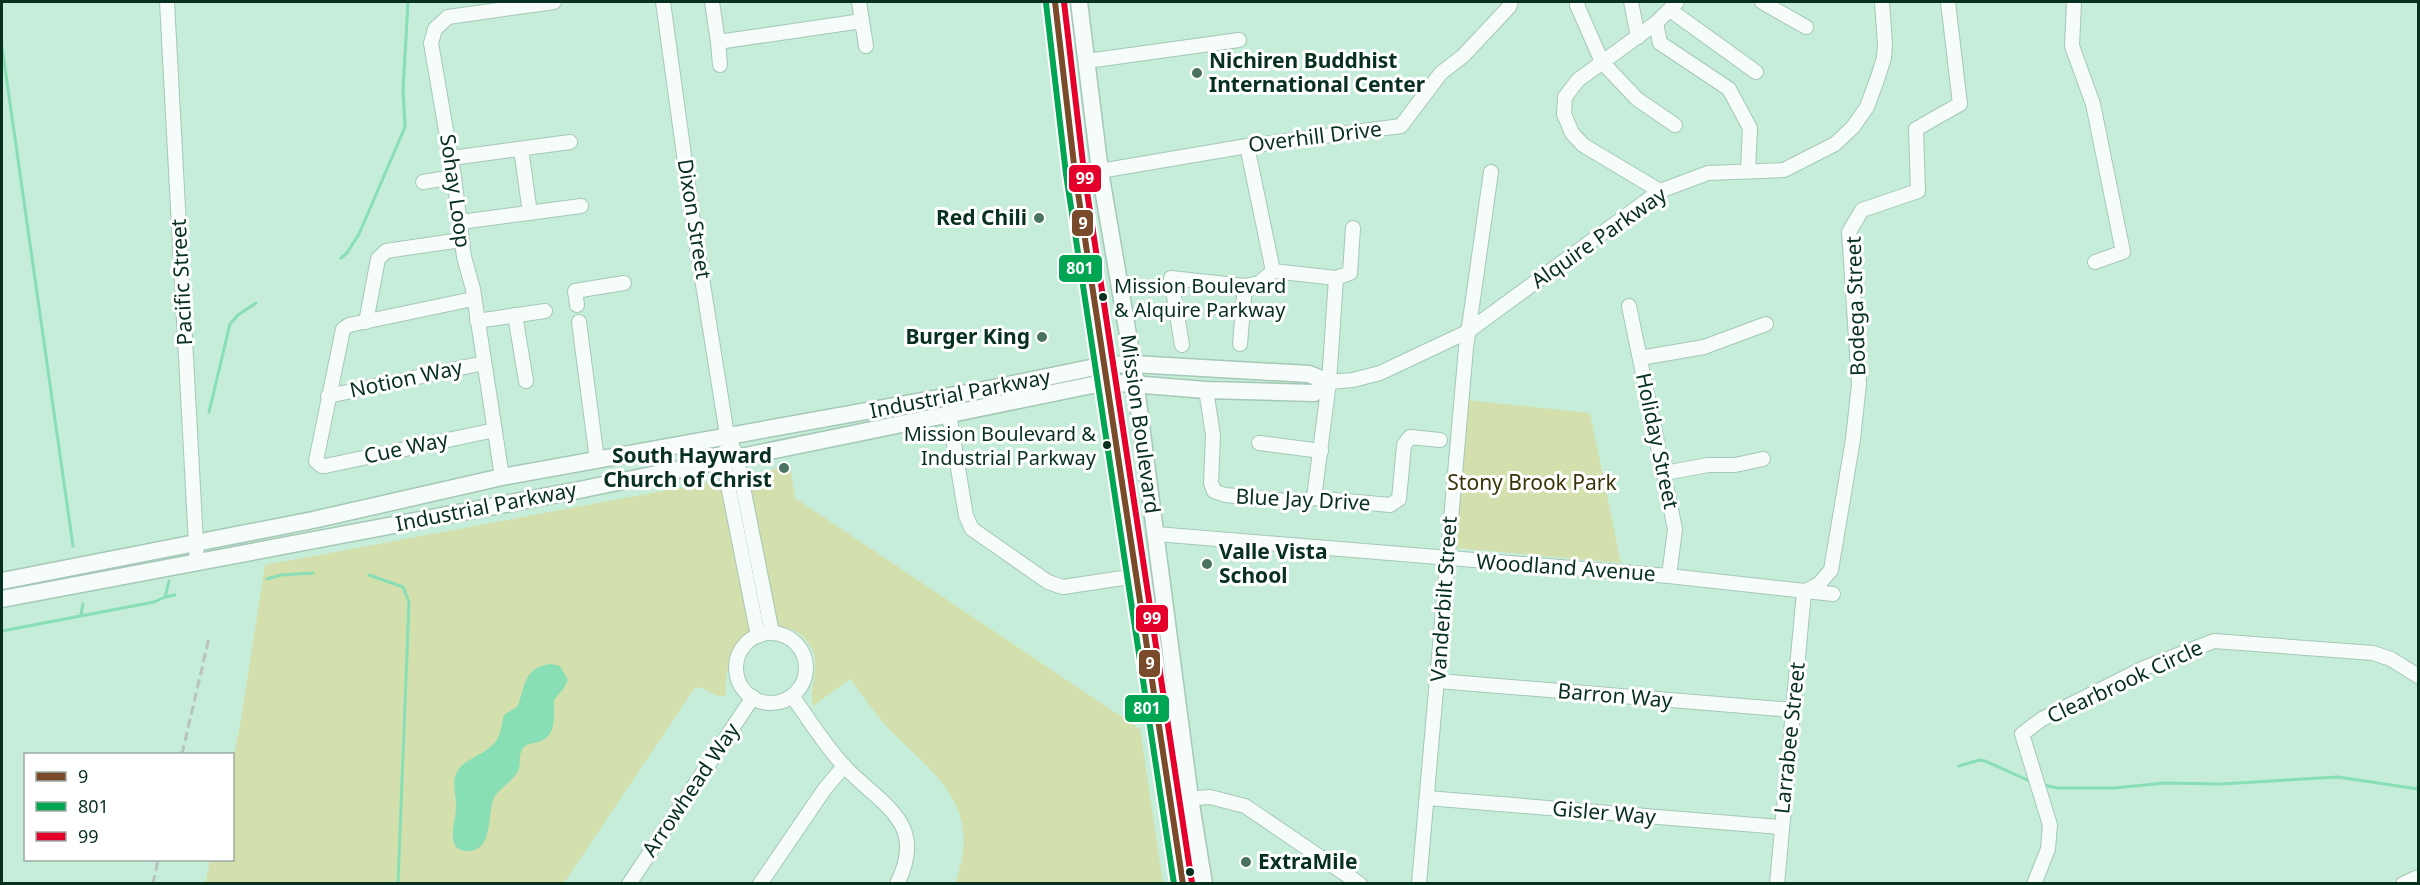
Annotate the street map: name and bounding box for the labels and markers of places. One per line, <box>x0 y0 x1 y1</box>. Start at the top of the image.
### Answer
place label: Nichiren Buddhist International Center <box>1209 46 1426 98</box>
marker: Nichiren Buddhist International Center <box>1190 66 1204 80</box>
place label: Red Chili <box>936 203 1027 231</box>
marker: Red Chili <box>1032 211 1046 225</box>
place label: Mission Boulevard & Alquire Parkway <box>1114 272 1286 323</box>
marker: Mission Boulevard & Alquire Parkway <box>1097 291 1109 303</box>
place label: Burger King <box>905 322 1030 350</box>
marker: Burger King <box>1035 330 1049 344</box>
place label: Mission Boulevard & Industrial Parkway <box>904 420 1097 471</box>
marker: Mission Boulevard & Industrial Parkway <box>1101 439 1113 451</box>
place label: South Hayward Church of Christ <box>603 441 772 493</box>
marker: South Hayward Church of Christ <box>777 461 791 475</box>
place label: Valle Vista School <box>1219 537 1328 589</box>
marker: Valle Vista School <box>1200 557 1214 571</box>
place label: ExtraMile <box>1258 847 1357 875</box>
marker: ExtraMile <box>1239 855 1253 869</box>
unlabelled marker <box>1184 866 1196 878</box>

